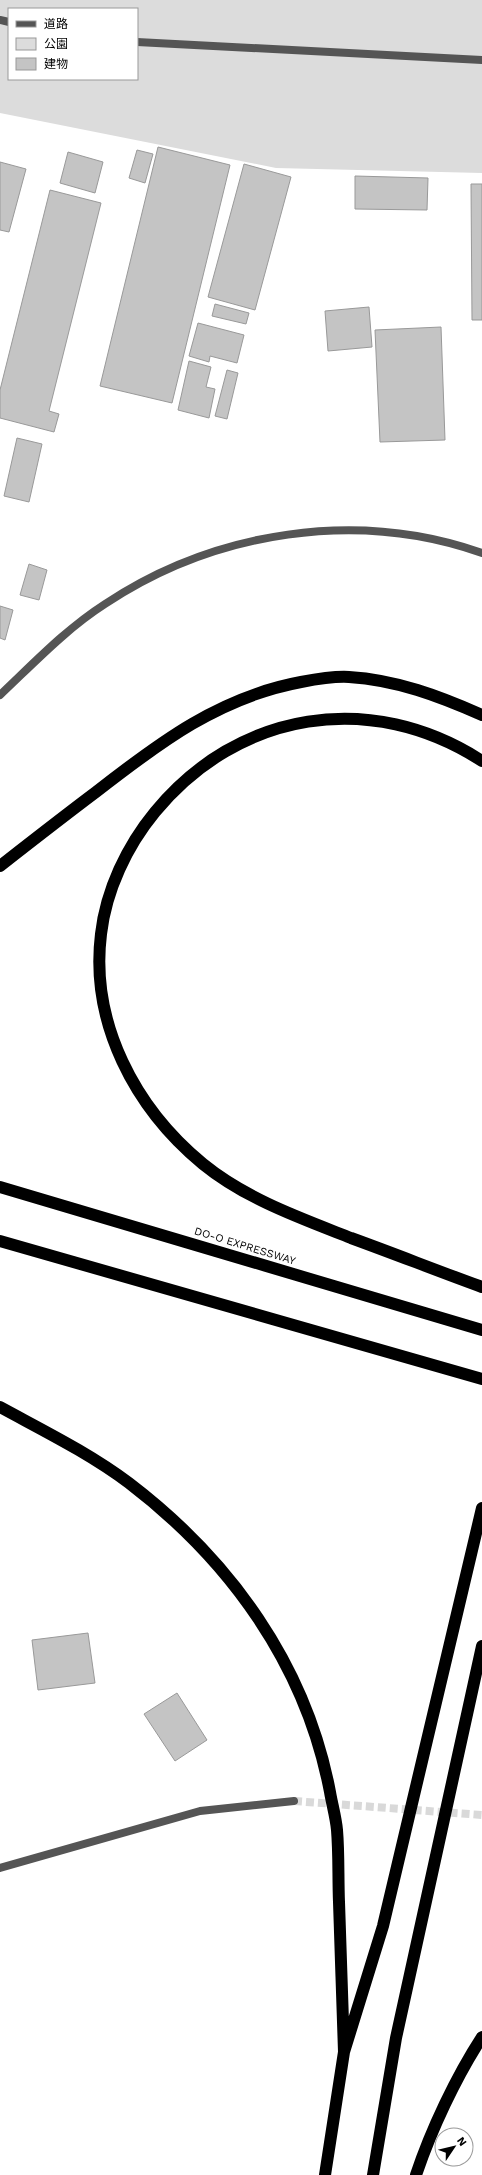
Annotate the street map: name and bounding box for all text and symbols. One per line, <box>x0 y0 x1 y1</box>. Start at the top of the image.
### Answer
legend <box>8 8 138 80</box>
text: 道路 <box>44 17 68 31</box>
text: 公園 <box>44 37 68 51</box>
text: 建物 <box>44 57 68 71</box>
street label: DO-O EXPRESSWAY <box>193 1224 298 1268</box>
north arrow <box>434 2127 474 2167</box>
text: N <box>454 2134 469 2149</box>

